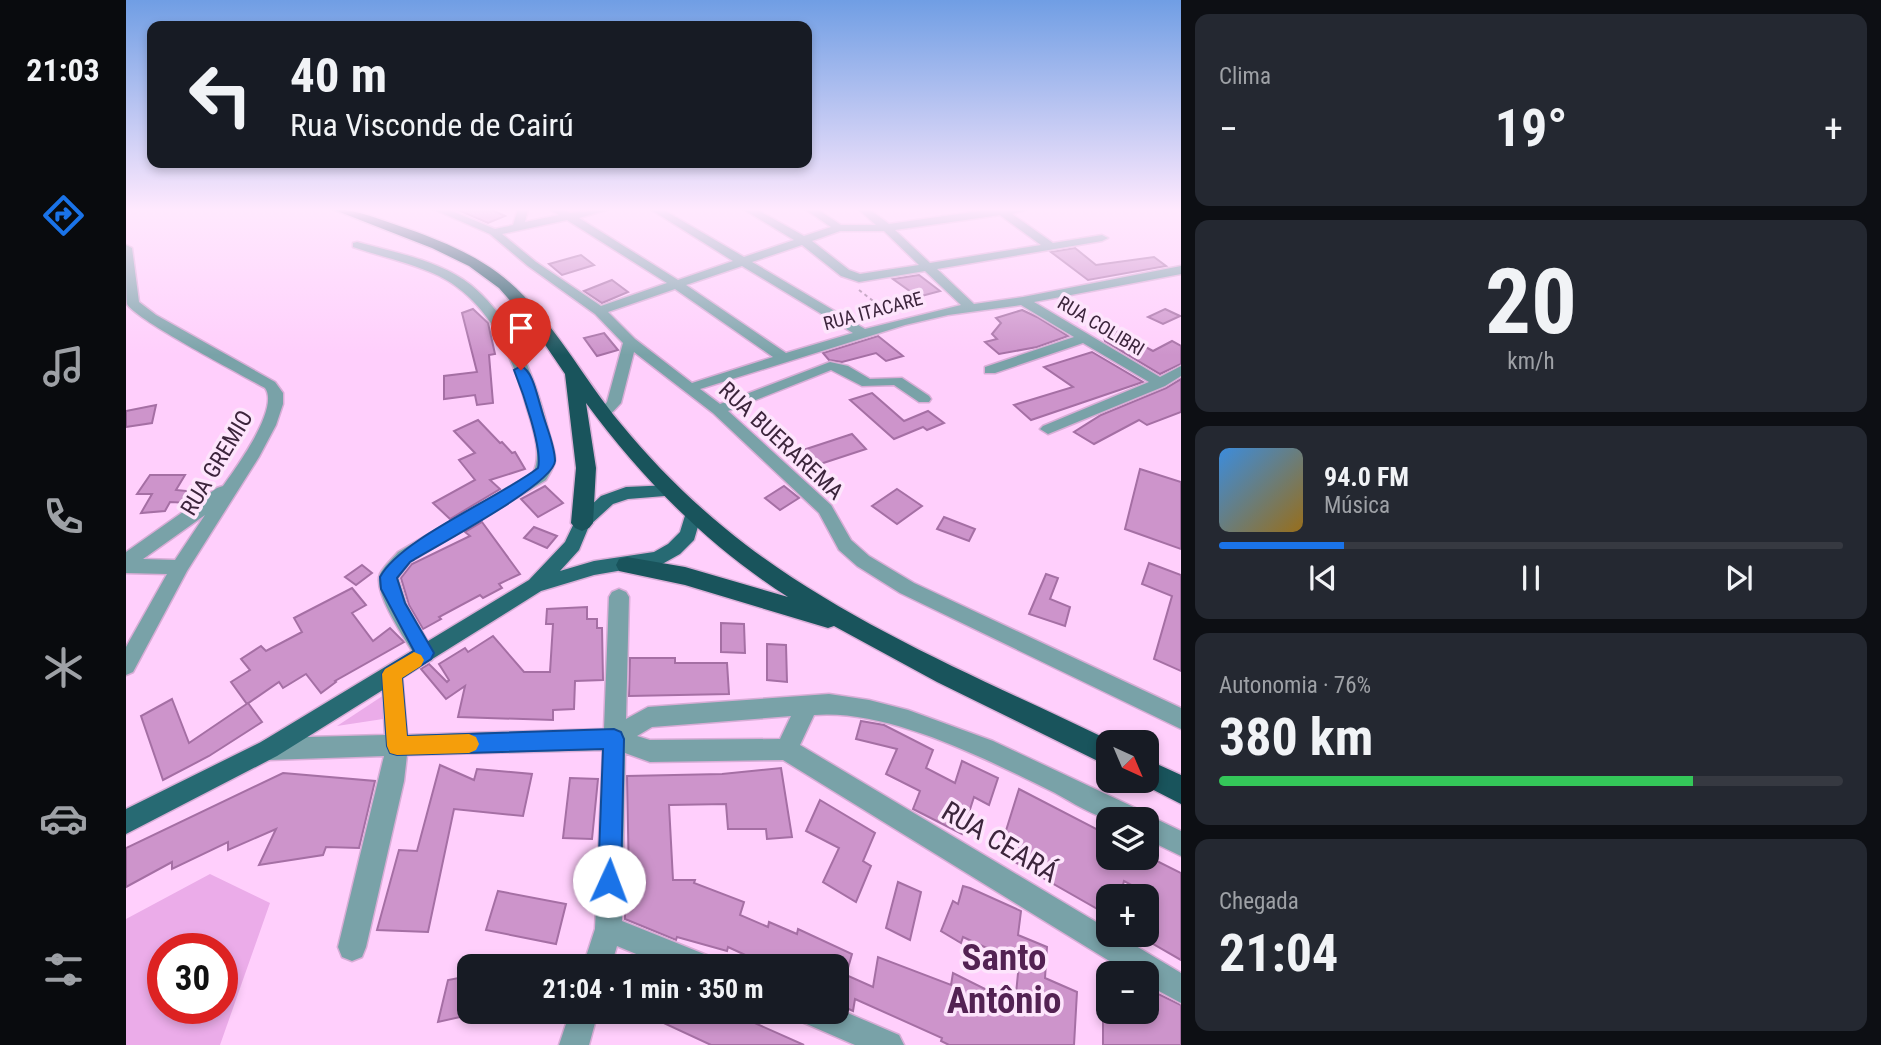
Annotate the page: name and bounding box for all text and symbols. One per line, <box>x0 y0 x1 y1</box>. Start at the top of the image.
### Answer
text: 40 m <box>290 47 387 104</box>
icon: left <box>175 49 266 140</box>
text: 21:03 <box>26 51 100 89</box>
text: Clima <box>1219 63 1271 90</box>
text: 19° <box>1495 98 1567 159</box>
text: Rua Visconde de Cairú <box>290 106 574 144</box>
text: − <box>1219 107 1238 151</box>
text: + <box>1824 107 1843 151</box>
icon: directions <box>39 191 88 240</box>
text: 20 <box>1485 249 1577 355</box>
street label: RUA ITACARE <box>821 287 925 335</box>
street label: RUA COLIBRI <box>1053 291 1149 361</box>
pin <box>491 298 551 370</box>
icon: arrive <box>502 309 540 347</box>
icon: music <box>39 342 88 391</box>
text: km/h <box>1507 348 1555 375</box>
street label: RUA BUERAREMA <box>713 376 849 506</box>
street label: RUA GREMIO <box>175 406 259 520</box>
text: 94.0 FM <box>1324 462 1409 492</box>
icon: phone <box>39 492 88 541</box>
text: Música <box>1324 492 1390 519</box>
icon: previous <box>1304 559 1342 597</box>
icon: pause <box>1512 559 1550 597</box>
icon: next <box>1720 559 1758 597</box>
icon: climate <box>39 643 88 692</box>
text: Autonomia · 76% <box>1219 672 1371 699</box>
text: 380 km <box>1219 707 1373 768</box>
north arrow <box>1096 730 1158 793</box>
map controls <box>1096 730 1159 1024</box>
icon: car <box>39 794 88 843</box>
street label: RUA CEARÁ <box>936 794 1064 890</box>
button: layers <box>1096 807 1159 870</box>
position arrow <box>572 844 646 918</box>
button: + <box>1096 884 1159 947</box>
text: Chegada <box>1219 888 1299 915</box>
text: 21:04 <box>1219 923 1338 984</box>
speed limit sign: 30 <box>147 933 238 1024</box>
district label: Santo Antônio <box>947 936 1061 1022</box>
icon: filters <box>39 945 88 994</box>
button: − <box>1096 961 1159 1024</box>
text: 21:04 · 1 min · 350 m <box>543 974 763 1004</box>

